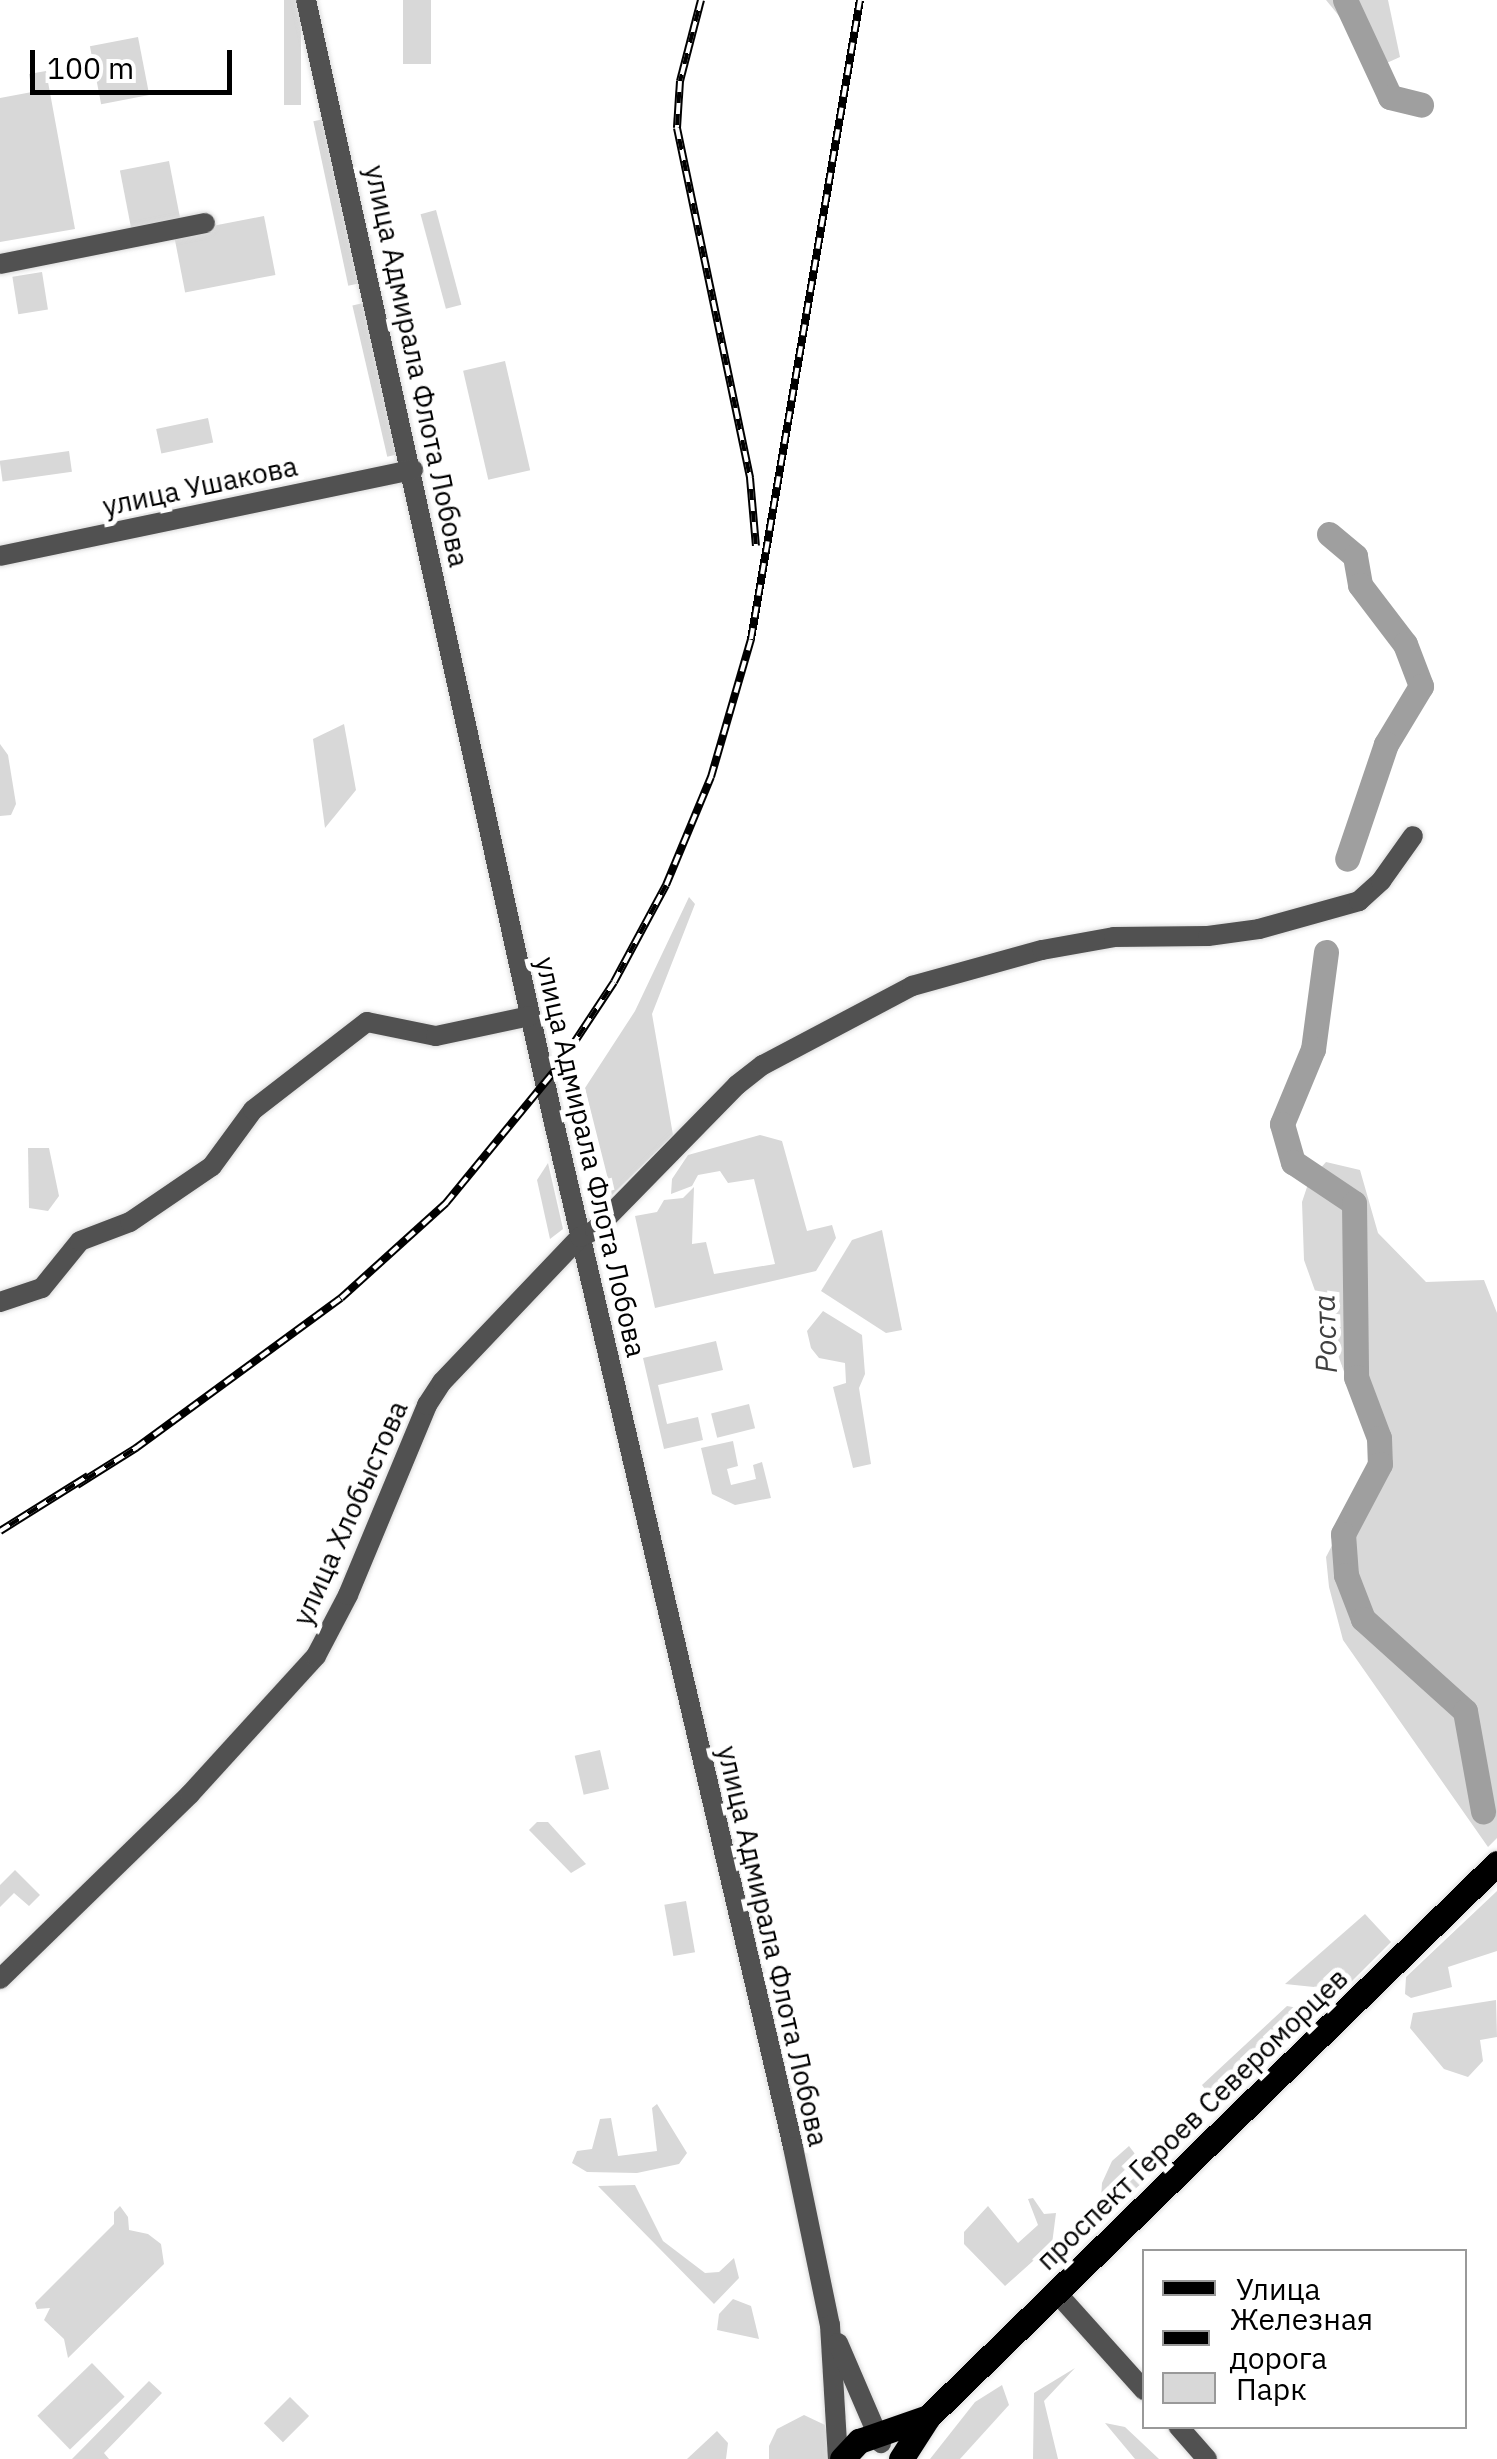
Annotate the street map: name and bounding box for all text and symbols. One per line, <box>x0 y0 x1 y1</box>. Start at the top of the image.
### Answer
scale bar <box>35 30 238 92</box>
text: 100 m <box>47 48 134 87</box>
street label: улица Адмирала Флота Лобова <box>358 162 476 570</box>
street label: улица Ушакова <box>100 449 300 523</box>
street label: улица Адмирала Флота Лобова <box>529 954 653 1360</box>
water label: Роста <box>1306 1294 1344 1374</box>
street label: улица Хлобыстова <box>285 1396 415 1630</box>
street label: улица Адмирала Флота Лобова <box>711 1743 835 2149</box>
street label: проспект Героев Североморцев <box>1029 1961 1355 2277</box>
legend <box>1142 2249 1467 2429</box>
text: Улица <box>1236 2269 1321 2308</box>
text: Железная дорога <box>1230 2299 1373 2377</box>
text: Парк <box>1236 2369 1307 2408</box>

